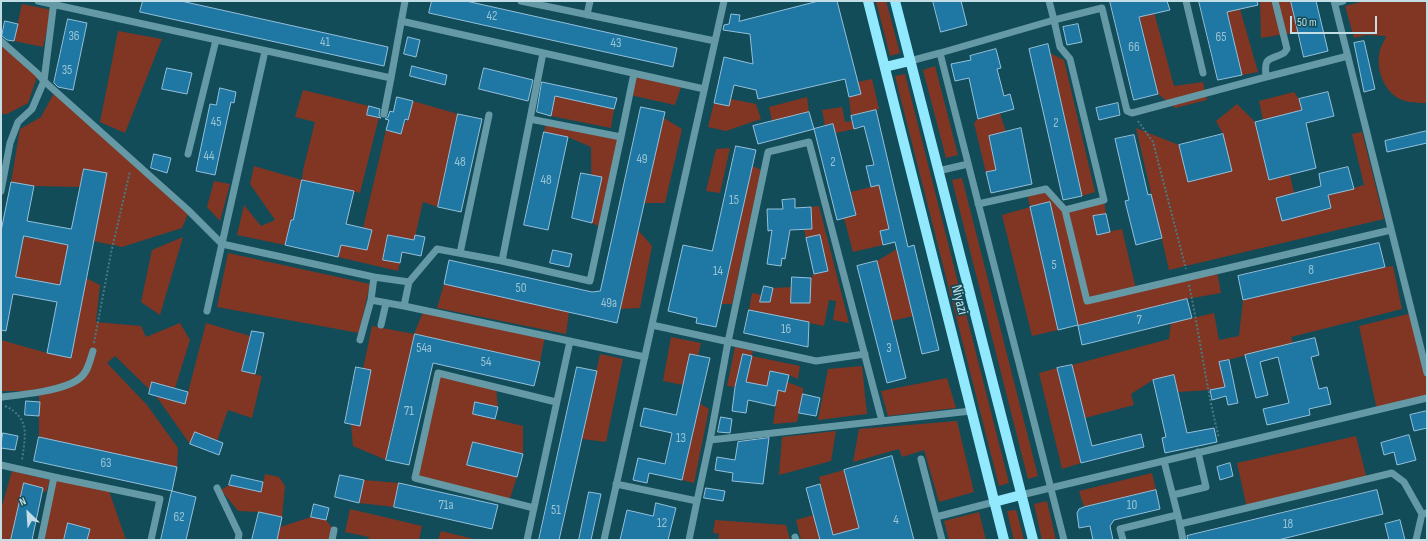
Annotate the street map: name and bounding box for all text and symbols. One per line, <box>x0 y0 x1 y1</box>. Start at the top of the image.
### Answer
scale bar <box>1292 8 1379 34</box>
house number: 42 <box>487 9 497 25</box>
text: 50 m <box>1297 15 1317 30</box>
house number: 36 <box>68 29 80 45</box>
house number: 65 <box>1216 30 1226 46</box>
house number: 41 <box>320 35 330 51</box>
house number: 43 <box>611 36 621 52</box>
house number: 66 <box>1128 40 1140 56</box>
house number: 35 <box>62 63 72 79</box>
house number: 45 <box>211 115 221 131</box>
house number: 2 <box>1053 116 1059 132</box>
house number: 44 <box>204 149 214 165</box>
house number: 49 <box>636 152 648 168</box>
house number: 48 <box>454 155 466 171</box>
house number: 2 <box>830 155 836 171</box>
house number: 48 <box>540 173 552 189</box>
house number: 15 <box>729 193 739 209</box>
house number: 5 <box>1051 258 1057 274</box>
house number: 8 <box>1308 263 1314 279</box>
house number: 14 <box>713 264 723 280</box>
house number: 50 <box>515 281 527 297</box>
street label: Niyazi <box>947 283 971 317</box>
house number: 49a <box>601 296 617 312</box>
house number: 7 <box>1136 313 1142 329</box>
house number: 16 <box>781 322 791 338</box>
house number: 54a <box>416 341 432 357</box>
house number: 3 <box>886 341 892 357</box>
house number: 54 <box>481 355 491 371</box>
house number: 71 <box>404 404 414 420</box>
house number: 13 <box>676 431 686 447</box>
house number: 63 <box>100 456 112 472</box>
north arrow <box>8 493 48 533</box>
text: N <box>17 495 28 509</box>
house number: 71a <box>439 498 453 514</box>
house number: 10 <box>1127 498 1137 514</box>
house number: 51 <box>551 503 561 519</box>
house number: 62 <box>173 510 185 526</box>
house number: 4 <box>893 513 899 529</box>
house number: 12 <box>657 516 667 532</box>
house number: 18 <box>1283 517 1293 533</box>

